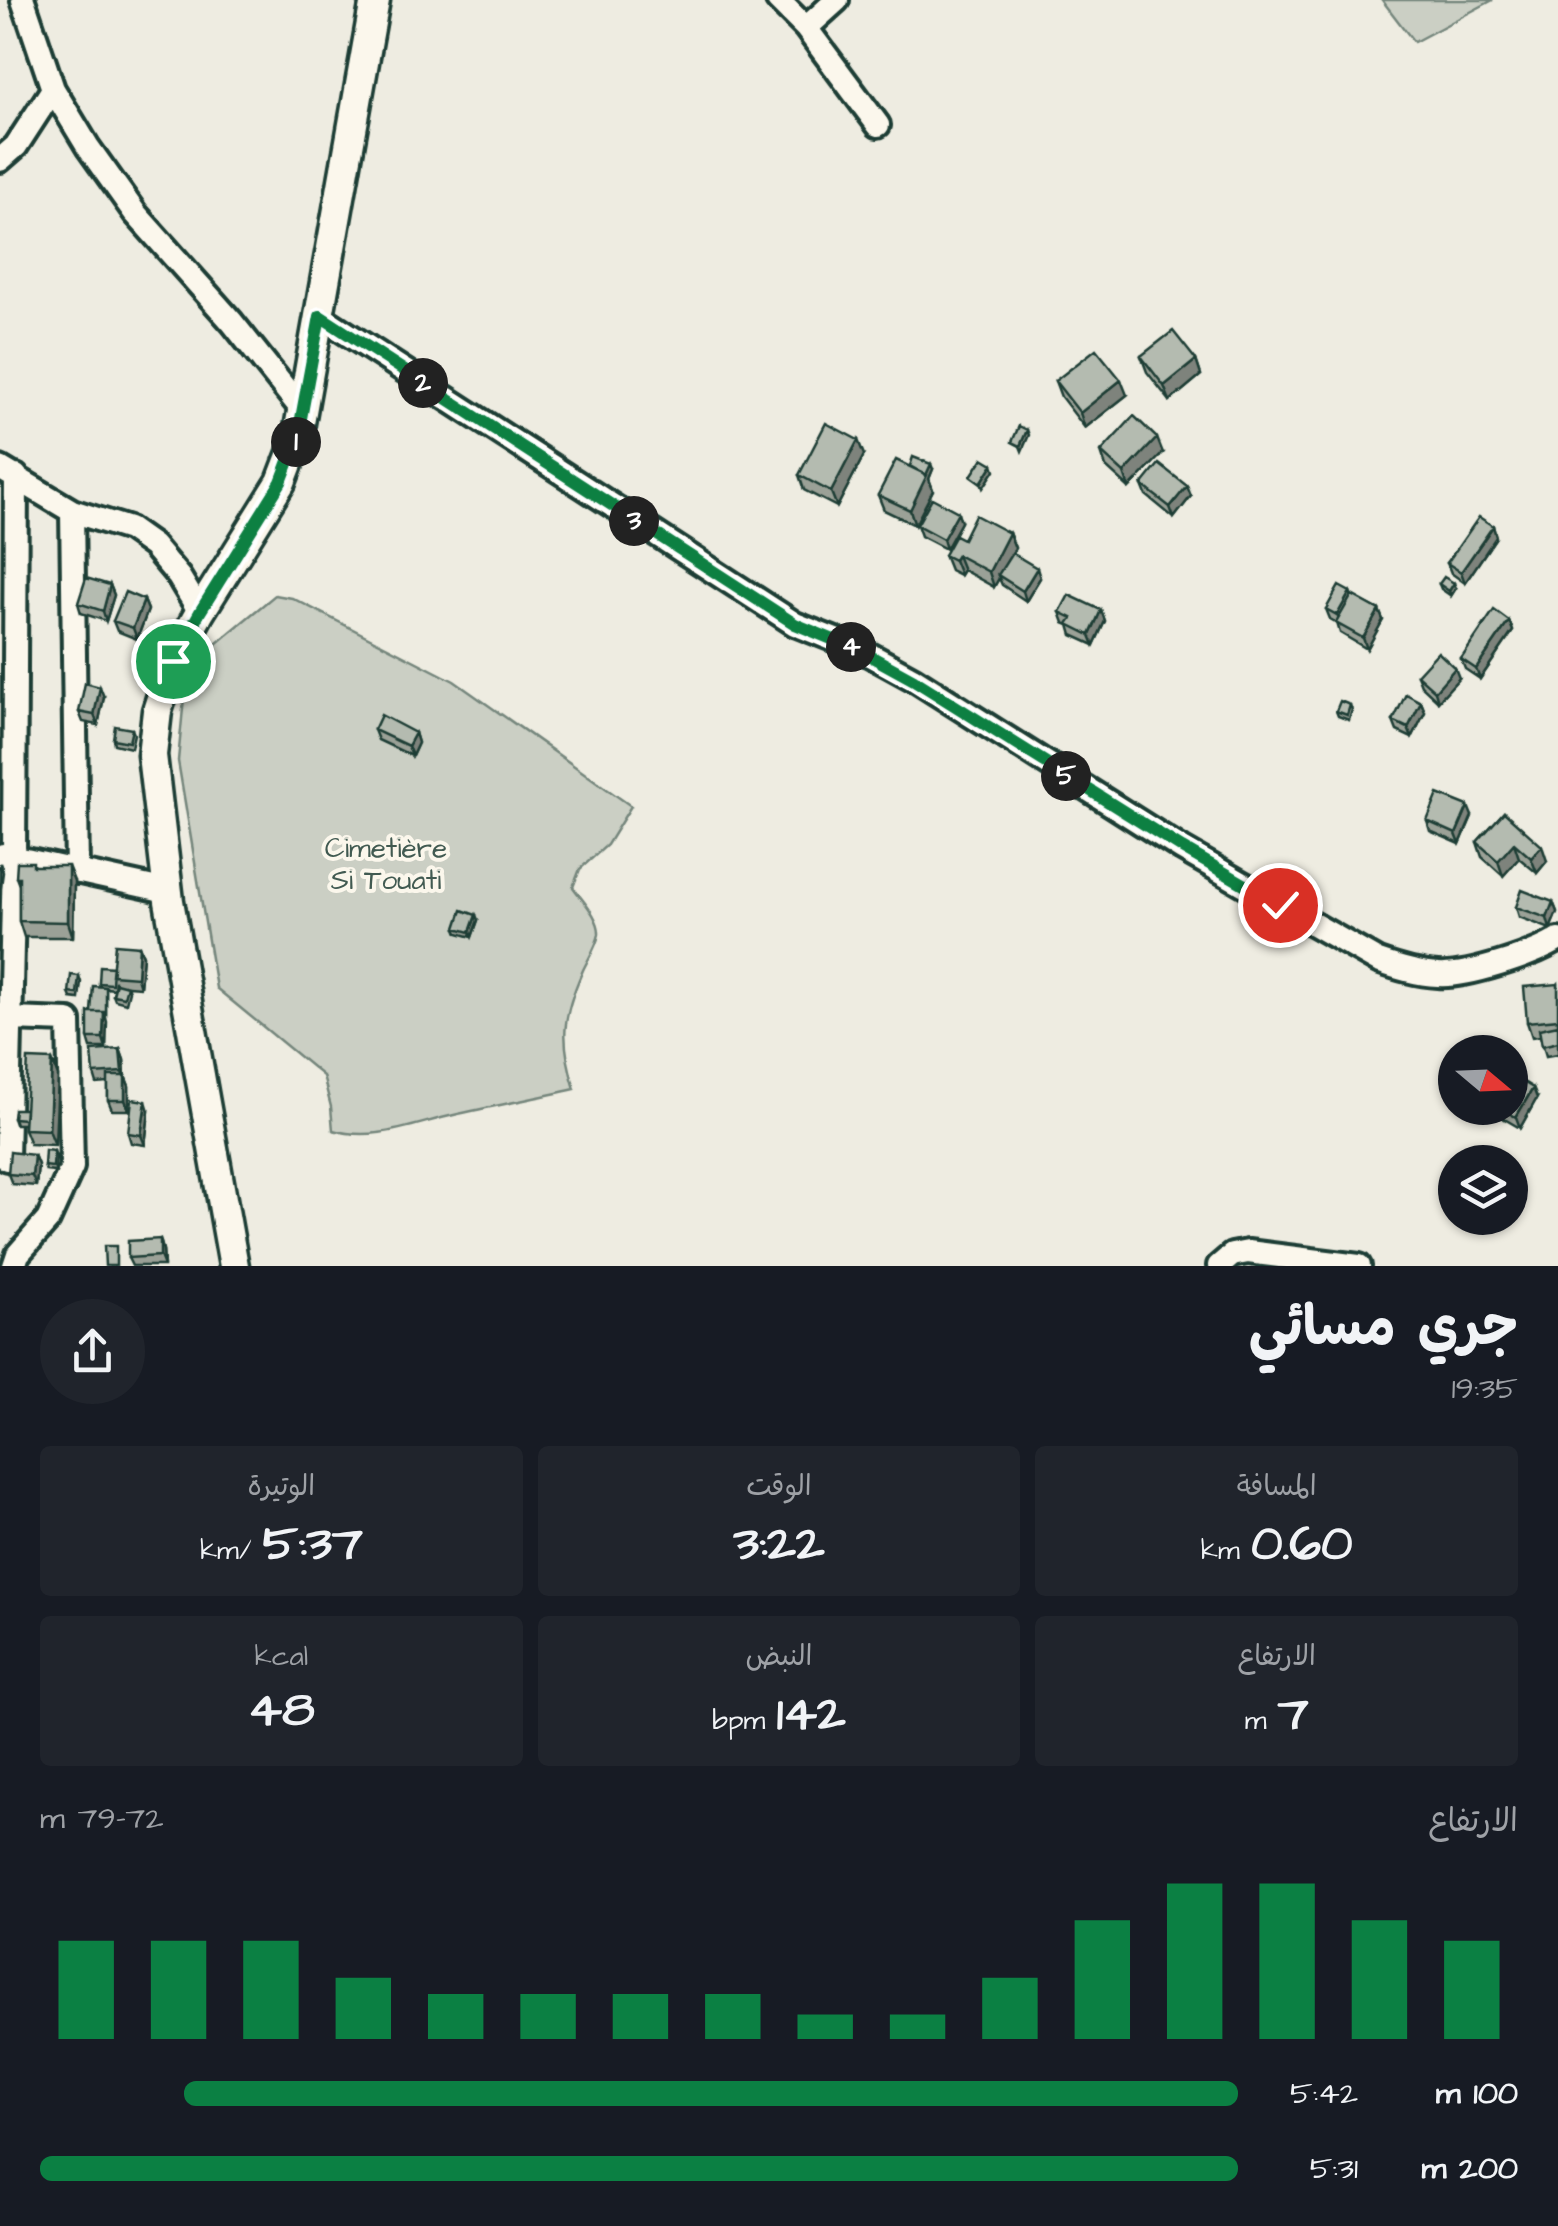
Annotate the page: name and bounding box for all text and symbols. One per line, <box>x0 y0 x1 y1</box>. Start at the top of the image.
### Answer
pin: 2 <box>398 358 448 408</box>
text: 2 <box>415 363 431 402</box>
pin: 1 <box>271 417 321 467</box>
text: 1 <box>294 422 298 461</box>
pin: 3 <box>609 496 659 546</box>
text: 3 <box>627 501 641 540</box>
pin <box>131 619 216 704</box>
pin: 4 <box>826 622 876 672</box>
text: 4 <box>841 627 861 666</box>
icon: arrive <box>146 634 201 689</box>
pin: 5 <box>1041 751 1091 801</box>
text: 5 <box>1056 756 1076 795</box>
park label: Cimetière Si Touati <box>325 829 447 900</box>
pin <box>1238 863 1323 948</box>
icon: check <box>1253 878 1308 933</box>
north arrow <box>1438 1035 1528 1125</box>
map controls <box>1438 1035 1528 1235</box>
button: layers <box>1438 1145 1528 1235</box>
text: جري مسائي <box>1249 1290 1518 1366</box>
button: share <box>40 1299 145 1404</box>
text: 19:35 <box>1451 1366 1518 1411</box>
text: الوتيرة <box>248 1467 315 1506</box>
text: الوقت <box>746 1467 812 1506</box>
text: المسافة <box>1237 1467 1317 1506</box>
text: 5:37 <box>263 1510 363 1579</box>
text: 3:22 <box>734 1510 825 1579</box>
text: 0.60 <box>1251 1510 1353 1579</box>
text: /km <box>200 1531 263 1570</box>
text: km <box>1201 1531 1251 1570</box>
text: kcal <box>255 1637 308 1676</box>
text: النبض <box>746 1637 812 1676</box>
text: الارتفاع <box>1237 1637 1316 1676</box>
text: 48 <box>248 1676 315 1745</box>
text: 142 <box>777 1680 846 1749</box>
text: 7 <box>1278 1680 1309 1749</box>
text: bpm <box>712 1701 777 1740</box>
text: m <box>1245 1701 1278 1740</box>
text: 72–79 m <box>40 1796 164 1841</box>
text: الارتفاع <box>1428 1799 1518 1844</box>
text: 5:42 <box>1290 2071 1358 2116</box>
text: 100 m <box>1436 2071 1518 2116</box>
text: 5:31 <box>1310 2146 1358 2191</box>
text: 200 m <box>1422 2146 1518 2191</box>

